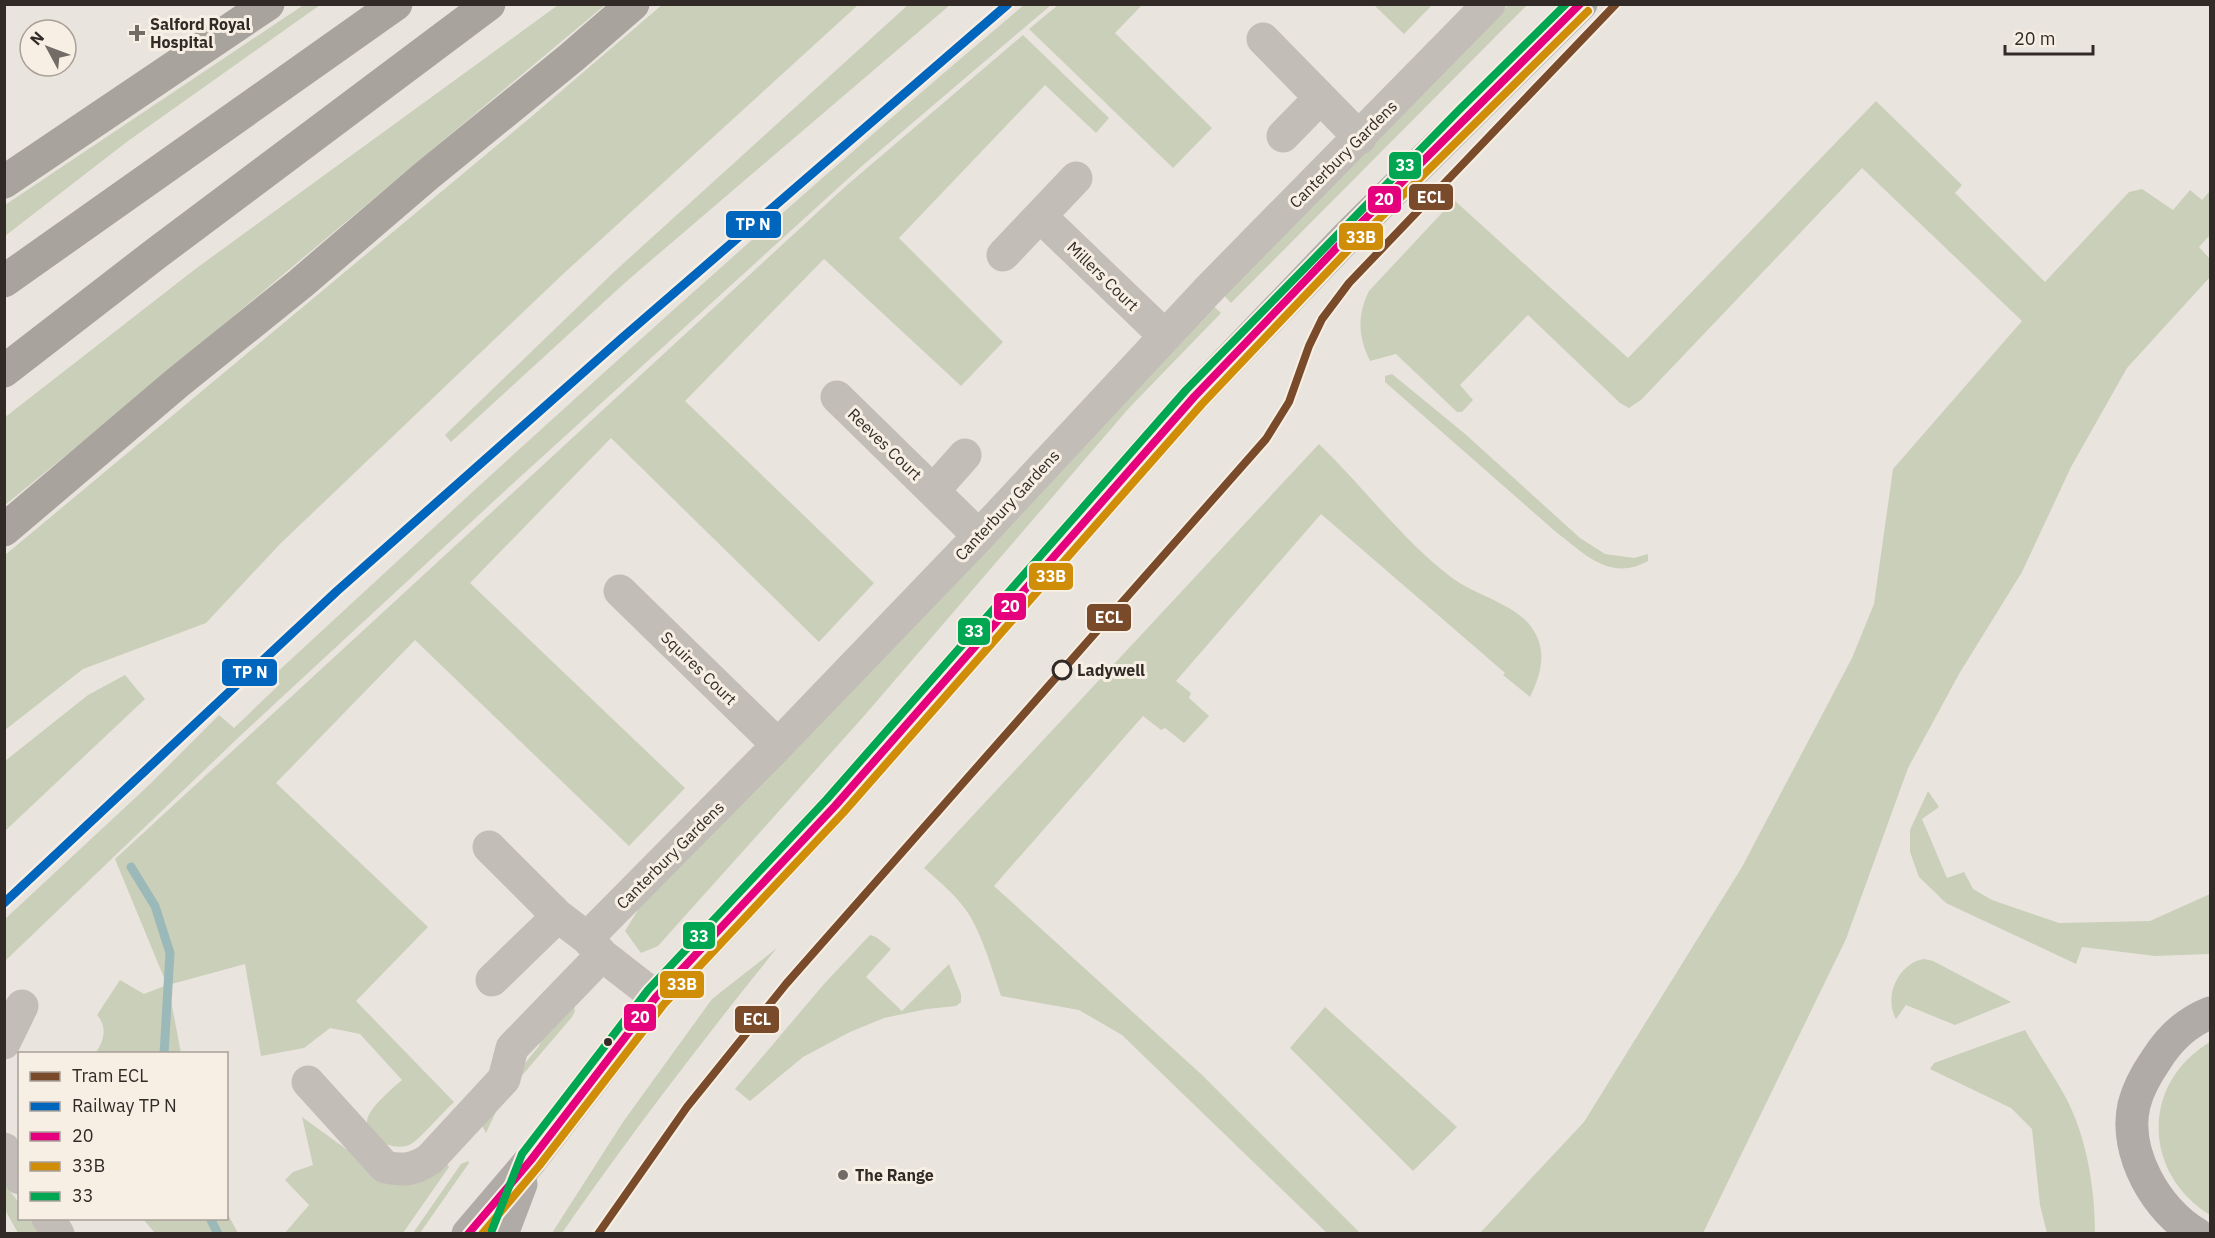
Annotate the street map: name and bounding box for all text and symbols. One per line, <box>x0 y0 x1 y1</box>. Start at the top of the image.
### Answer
place label: Salford Royal Hospital <box>150 14 250 52</box>
north arrow <box>18 18 78 78</box>
scale bar <box>2005 18 2094 56</box>
marker: Salford Royal Hospital <box>128 24 146 42</box>
text: N <box>25 27 48 49</box>
text: 20 m <box>2014 27 2056 50</box>
street label: Canterbury Gardens <box>1285 96 1401 212</box>
line badge: 33 <box>1388 151 1422 180</box>
text: 33 <box>1395 155 1415 175</box>
line badge: ECL <box>1408 183 1454 211</box>
line badge: 20 <box>1367 185 1402 214</box>
text: ECL <box>1417 187 1445 207</box>
text: 20 <box>1374 189 1394 209</box>
line badge: TP N <box>725 210 782 239</box>
text: TP N <box>735 214 771 234</box>
line badge: 33B <box>1338 222 1384 251</box>
text: 33B <box>1346 227 1376 247</box>
street label: Millers Court <box>1063 237 1143 315</box>
street label: Reeves Court <box>844 404 926 484</box>
street label: Canterbury Gardens <box>950 445 1064 565</box>
line badge: 33B <box>1028 562 1074 591</box>
text: 33B <box>1036 566 1066 586</box>
line badge: 20 <box>993 592 1027 621</box>
text: 20 <box>1000 596 1020 616</box>
line badge: ECL <box>1086 603 1132 632</box>
text: ECL <box>1095 607 1123 627</box>
line badge: 33 <box>957 617 991 646</box>
text: 33 <box>964 621 984 641</box>
street label: Squires Court <box>657 627 741 709</box>
line badge: TP N <box>221 658 278 687</box>
marker: Ladywell <box>1052 660 1072 680</box>
place label: Ladywell <box>1077 660 1145 680</box>
text: TP N <box>232 662 268 682</box>
street label: Canterbury Gardens <box>612 797 728 913</box>
line badge: 33 <box>682 921 716 950</box>
text: 33 <box>689 926 709 946</box>
line badge: 33B <box>659 970 705 999</box>
text: 33B <box>667 974 697 994</box>
line badge: 20 <box>623 1003 657 1032</box>
line badge: ECL <box>734 1005 780 1034</box>
text: 20 <box>630 1007 650 1027</box>
text: ECL <box>743 1009 771 1029</box>
unlabelled marker <box>602 1036 614 1048</box>
legend <box>18 1052 228 1220</box>
text: Tram ECL <box>72 1064 148 1087</box>
text: Railway TP N <box>72 1094 177 1117</box>
text: 20 <box>72 1124 94 1147</box>
text: 33B <box>72 1154 105 1177</box>
place label: The Range <box>855 1165 934 1185</box>
marker: The Range <box>836 1168 850 1182</box>
text: 33 <box>72 1184 94 1207</box>

